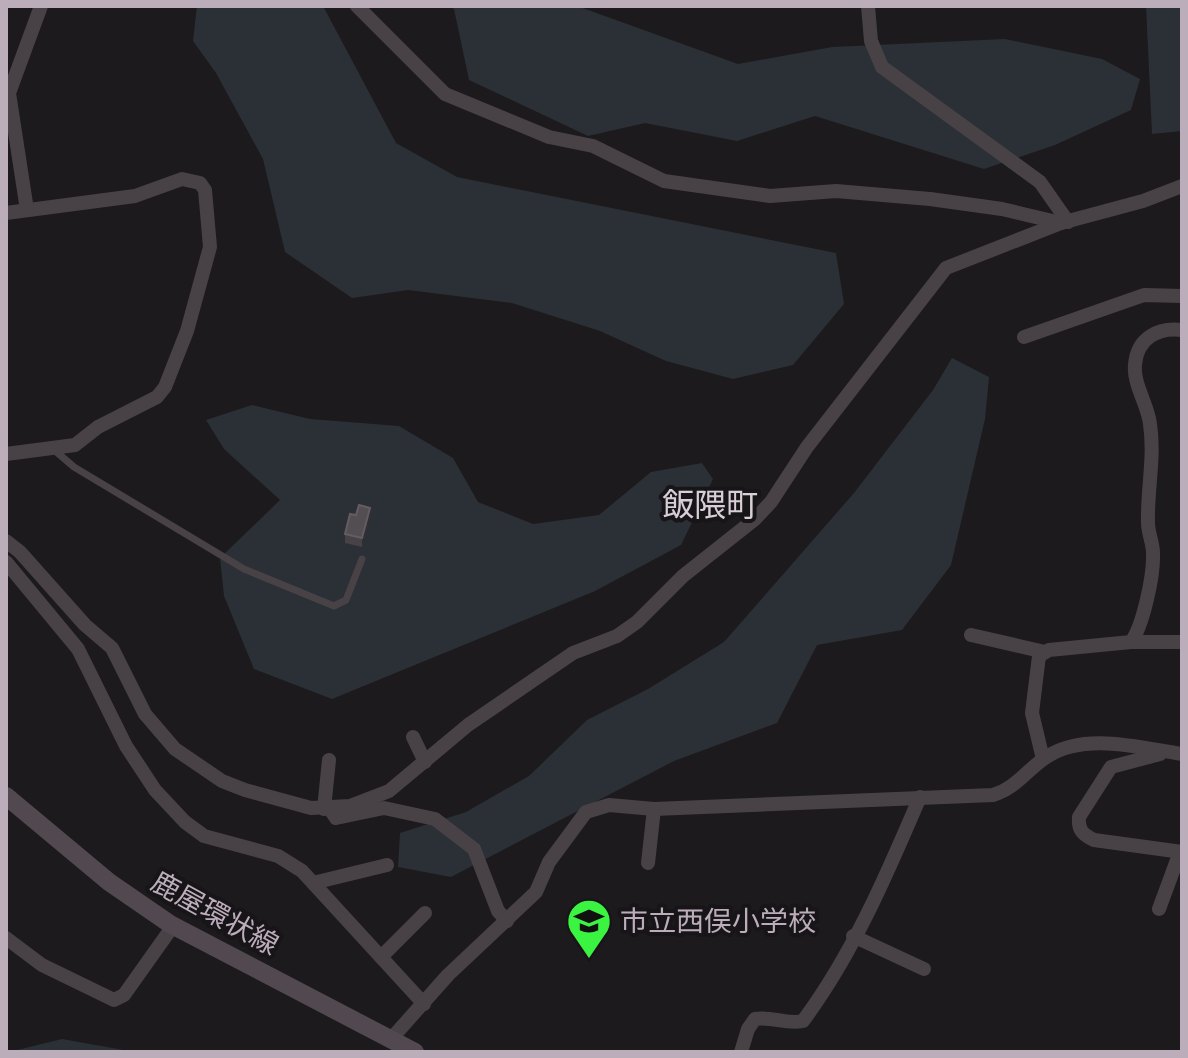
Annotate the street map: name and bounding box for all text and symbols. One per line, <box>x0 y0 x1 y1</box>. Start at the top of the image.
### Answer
district label: 飯隈町 <box>662 485 758 524</box>
street label: 鹿屋環状線 <box>146 864 284 962</box>
school or university icon: 市立西俣小学校 <box>565 897 613 960</box>
place label: 市立西俣小学校 <box>620 904 816 938</box>

